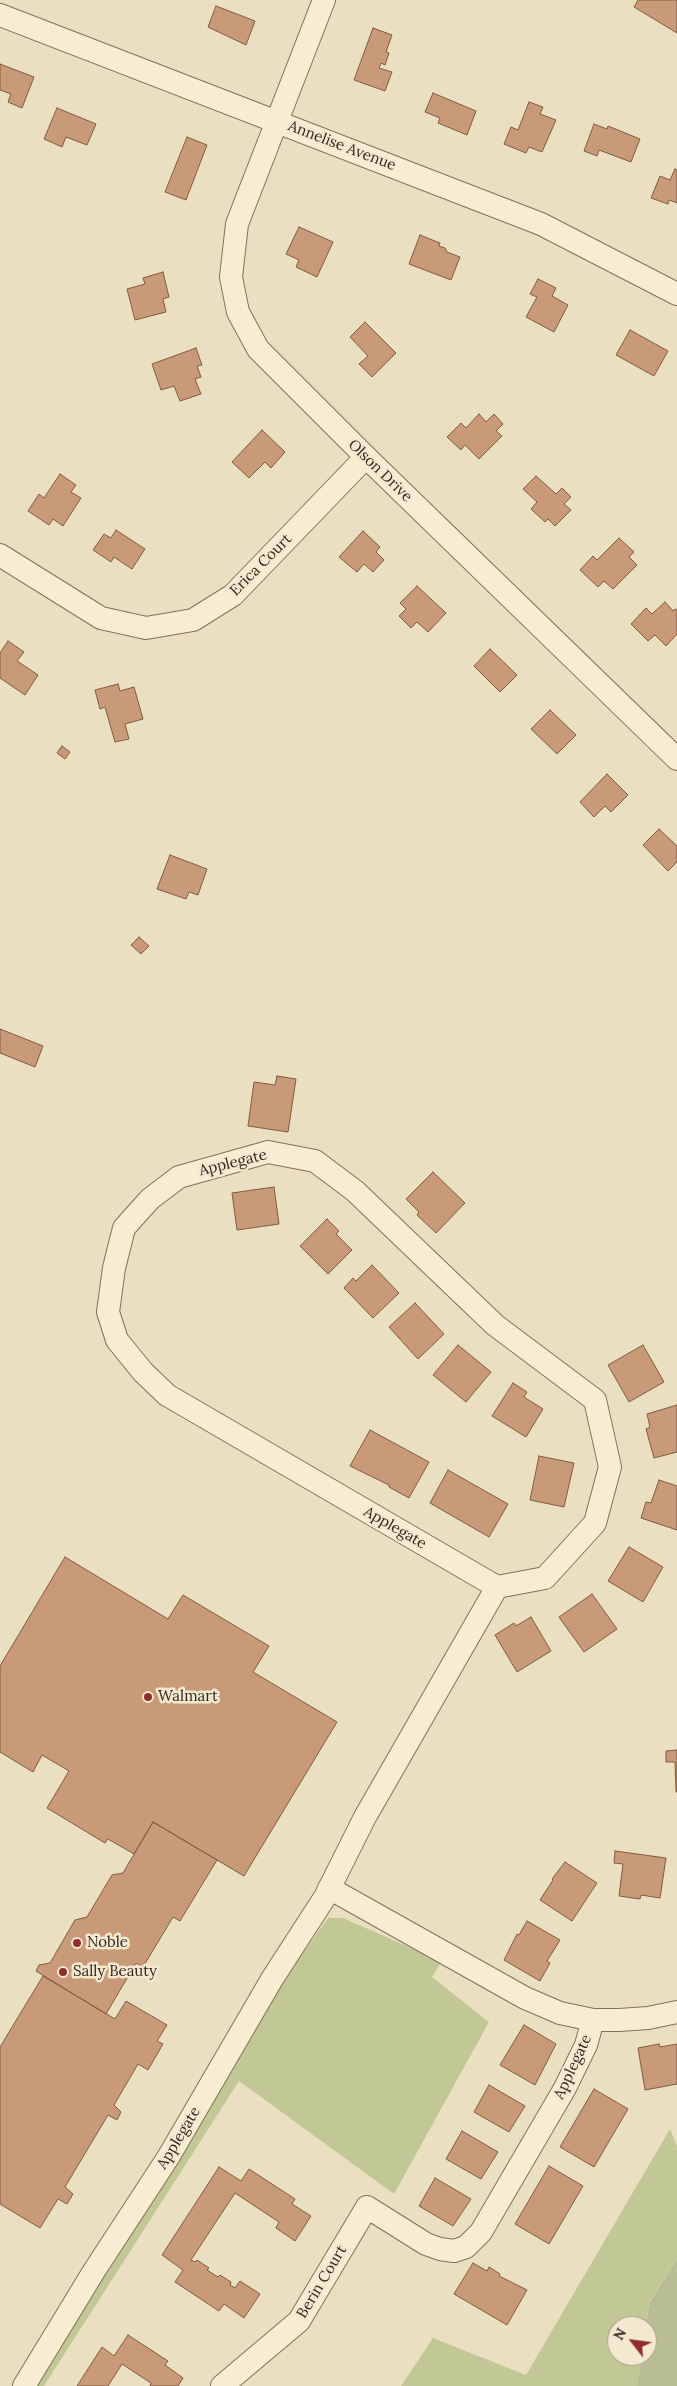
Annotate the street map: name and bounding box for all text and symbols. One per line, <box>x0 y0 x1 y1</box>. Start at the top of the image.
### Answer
street label: Annelise Avenue <box>286 117 398 175</box>
street label: Olson Drive <box>344 436 416 506</box>
street label: Erica Court <box>226 530 296 600</box>
street label: Applegate <box>197 1146 269 1180</box>
street label: Applegate <box>360 1503 430 1553</box>
place label: Walmart <box>158 1688 218 1706</box>
marker: Walmart <box>142 1691 154 1703</box>
place label: Noble <box>87 1934 128 1952</box>
marker: Noble <box>71 1937 83 1949</box>
place label: Sally Beauty <box>73 1963 157 1981</box>
marker: Sally Beauty <box>57 1966 69 1978</box>
street label: Applegate <box>550 2032 596 2102</box>
street label: Applegate <box>153 2104 205 2172</box>
street label: Berin Court <box>293 2242 351 2322</box>
north arrow <box>607 2316 657 2366</box>
text: N <box>609 2325 630 2343</box>

